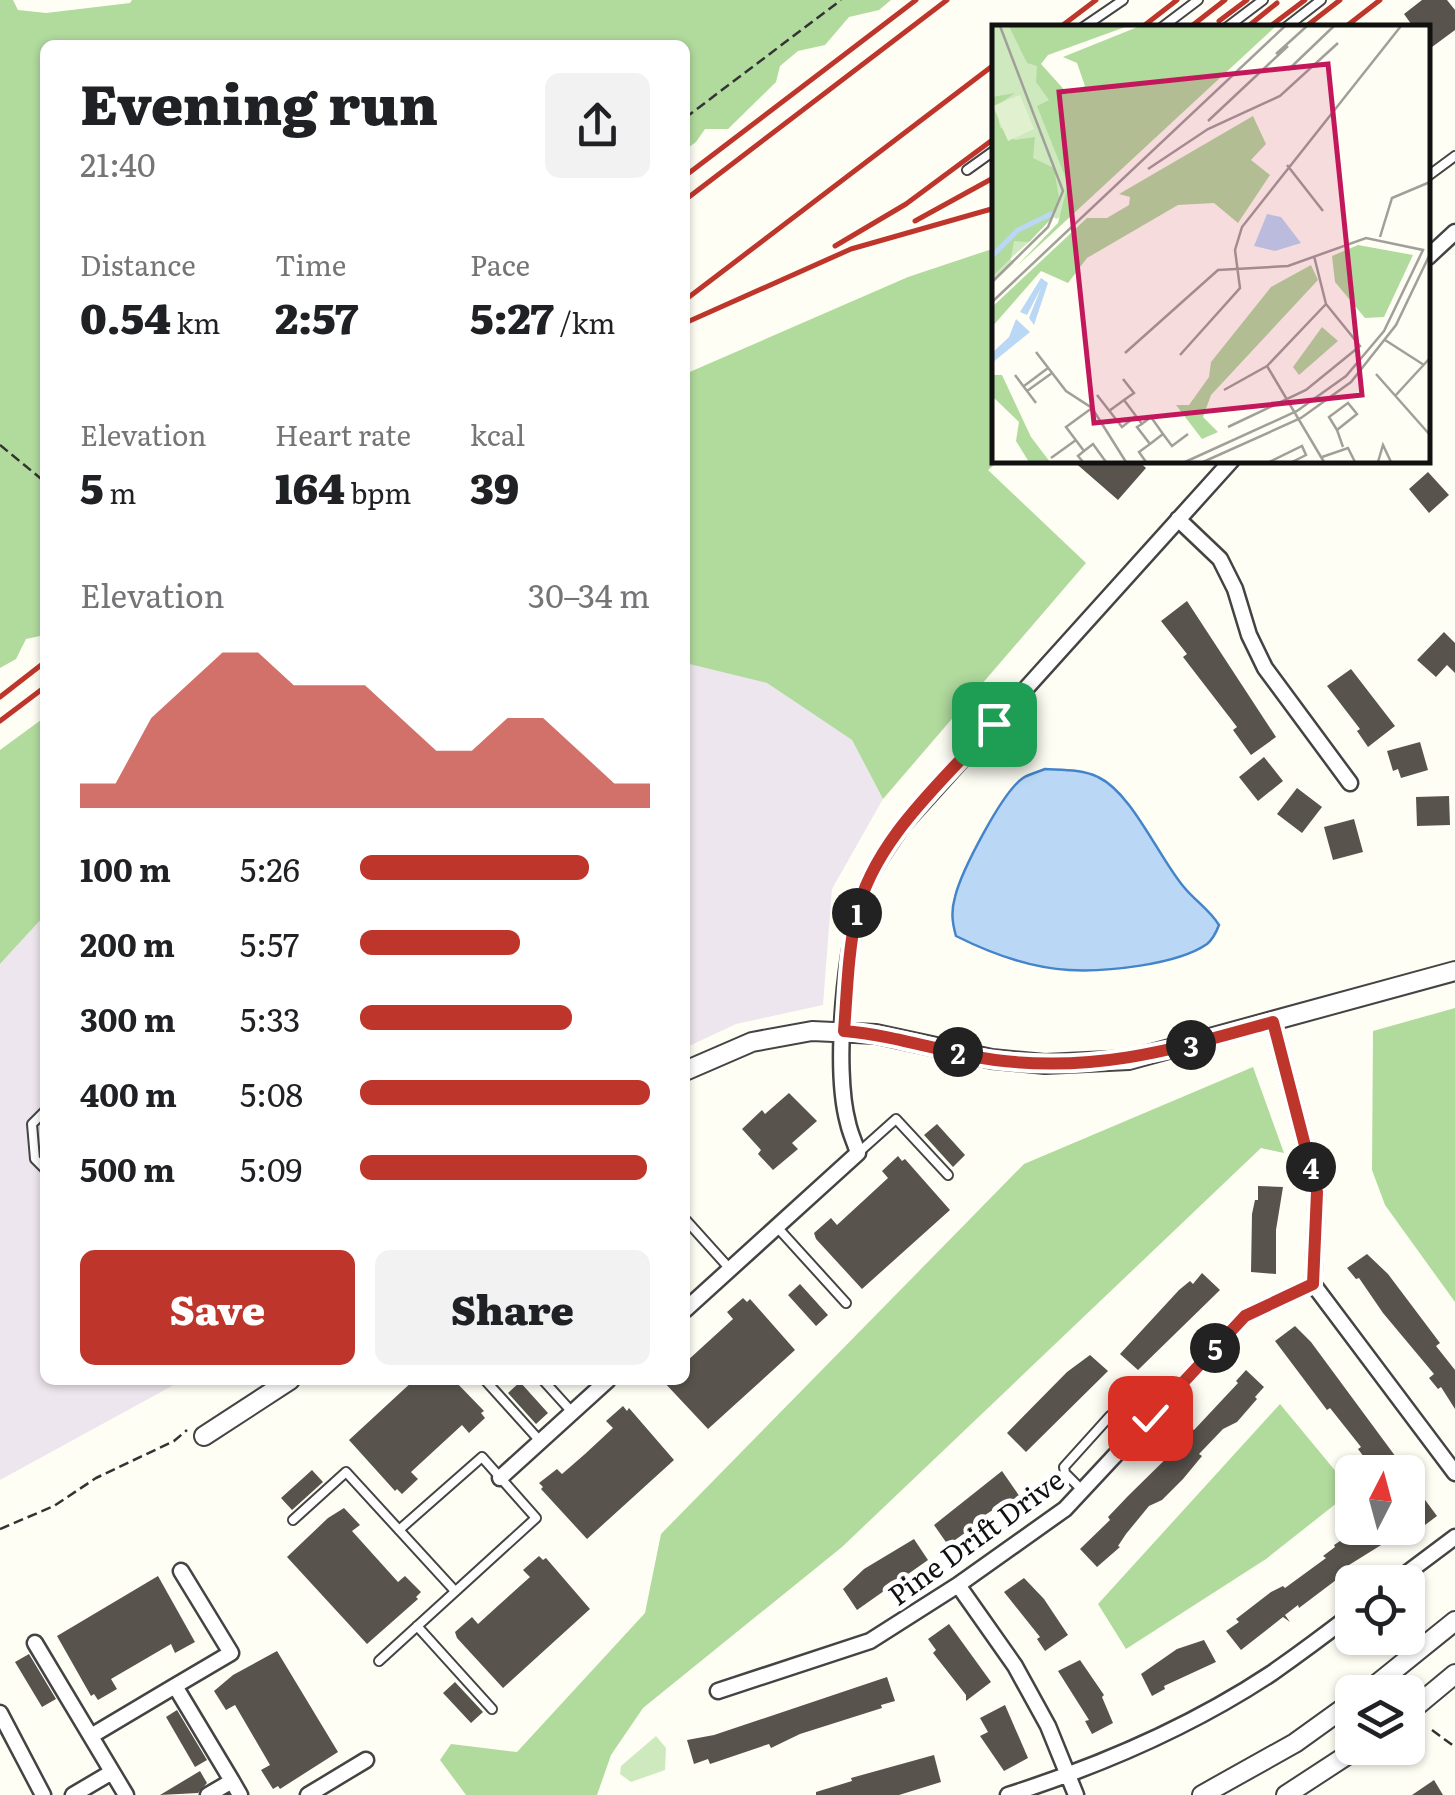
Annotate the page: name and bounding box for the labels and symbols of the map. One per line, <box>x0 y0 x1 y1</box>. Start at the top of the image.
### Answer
inset map <box>992 25 1430 462</box>
pin <box>952 682 1037 767</box>
pin: 1 <box>832 888 882 938</box>
pin: 3 <box>1166 1020 1216 1070</box>
pin: 2 <box>933 1027 983 1077</box>
pin: 4 <box>1286 1142 1336 1192</box>
pin: 5 <box>1190 1323 1240 1373</box>
pin <box>1108 1376 1193 1461</box>
north arrow <box>1335 1455 1425 1545</box>
street label: Pine Drift Drive <box>878 1458 1072 1614</box>

